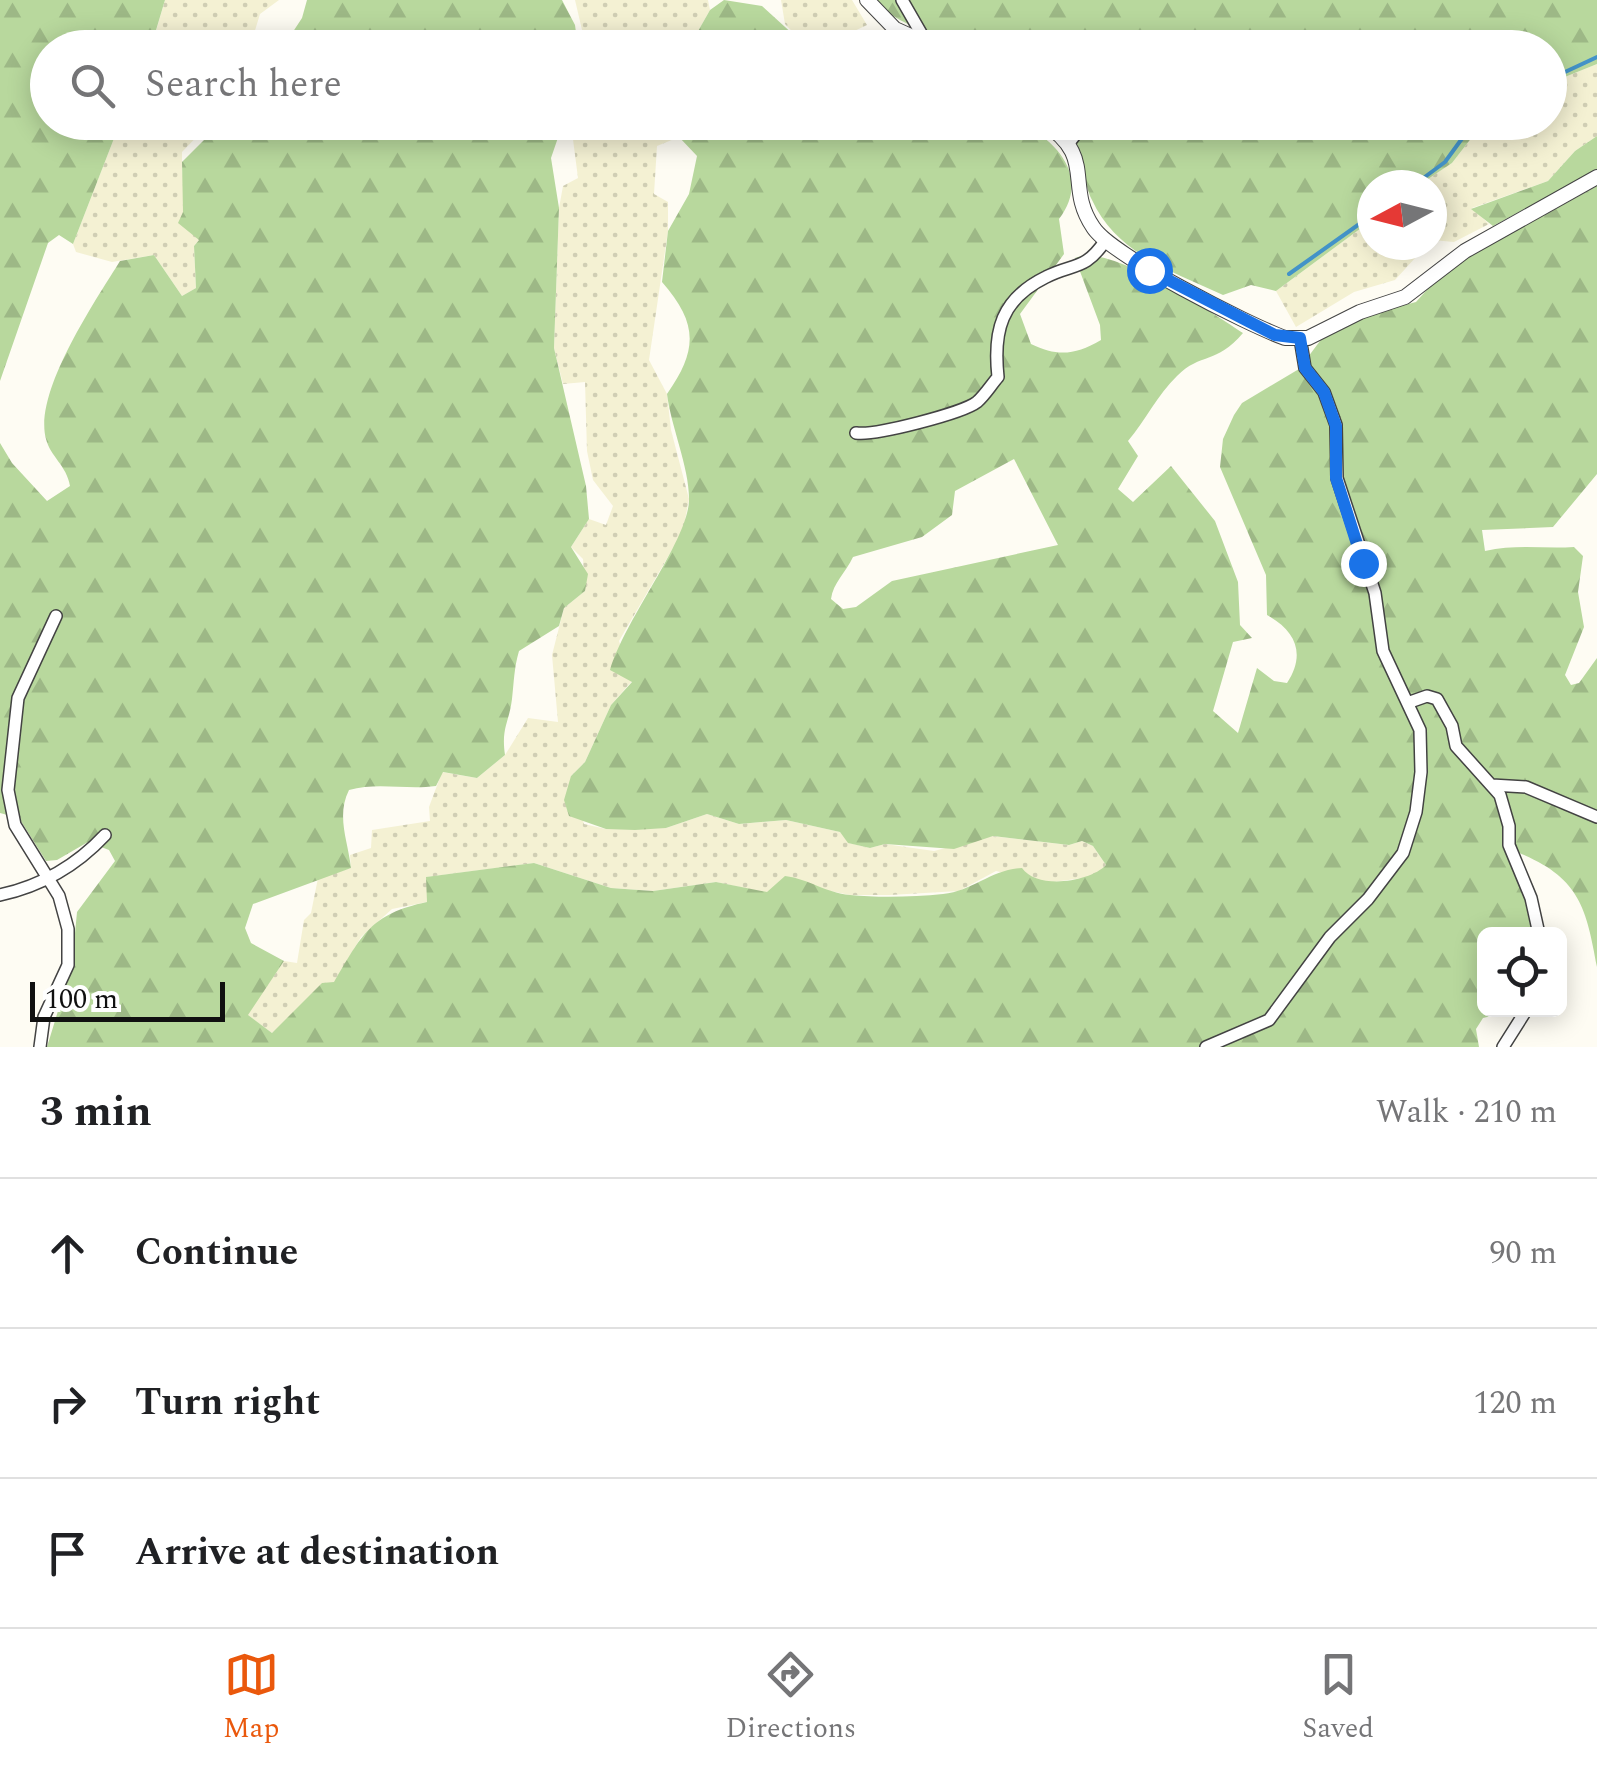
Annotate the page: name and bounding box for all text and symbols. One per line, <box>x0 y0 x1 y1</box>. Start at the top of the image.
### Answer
search box <box>30 30 1567 140</box>
text: Search here <box>145 56 342 114</box>
icon: search <box>65 58 120 113</box>
north arrow <box>1357 170 1447 260</box>
route start <box>1127 248 1173 294</box>
route end <box>1341 541 1387 587</box>
map controls <box>1477 927 1567 1017</box>
button: locate <box>1477 927 1567 1017</box>
scale bar <box>30 977 225 1021</box>
text: 100 m <box>45 978 118 1021</box>
text: 3 min <box>40 1081 152 1144</box>
text: Walk · 210 m <box>1376 1088 1557 1137</box>
text: Continue <box>135 1224 298 1282</box>
icon: ahead <box>40 1226 95 1281</box>
text: 90 m <box>1489 1229 1557 1278</box>
text: Turn right <box>135 1374 320 1432</box>
icon: right <box>40 1376 95 1431</box>
text: 120 m <box>1473 1379 1557 1428</box>
text: Arrive at destination <box>135 1524 499 1582</box>
icon: arrive <box>40 1526 95 1581</box>
tab: Map <box>223 1647 279 1750</box>
tab: Directions <box>725 1647 856 1750</box>
tab: Saved <box>1302 1647 1374 1750</box>

